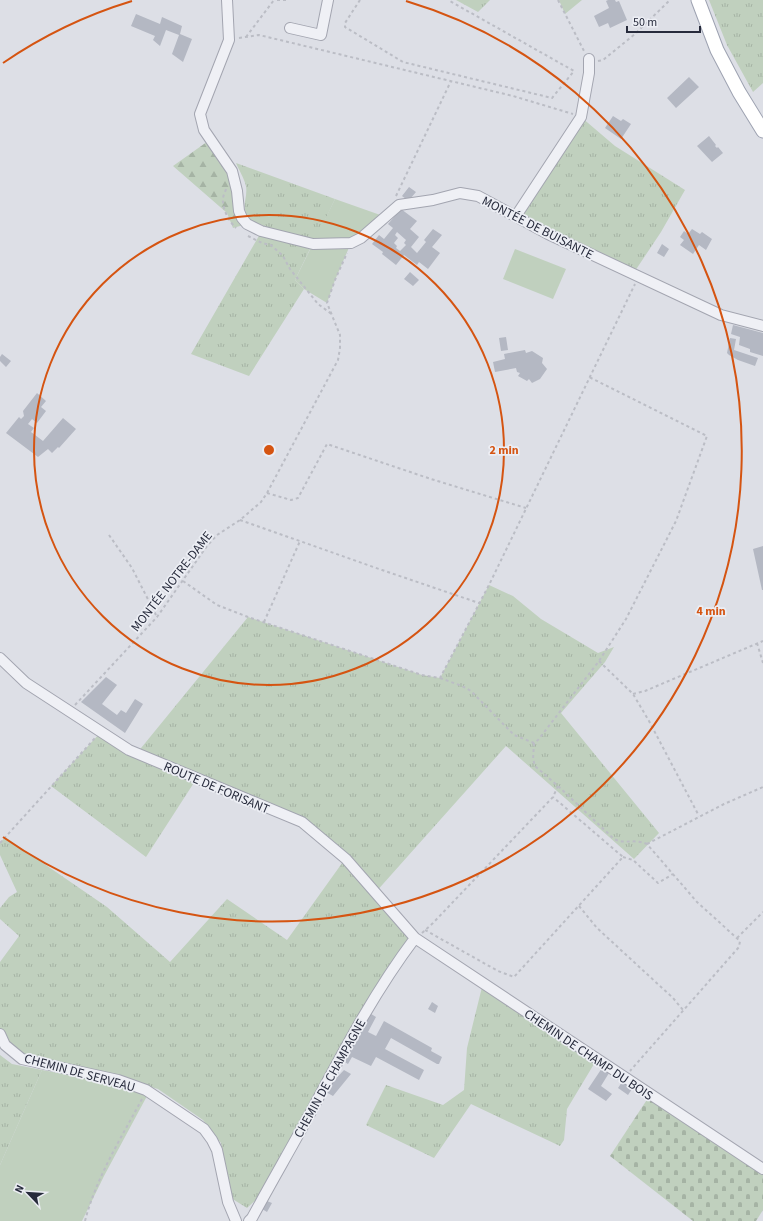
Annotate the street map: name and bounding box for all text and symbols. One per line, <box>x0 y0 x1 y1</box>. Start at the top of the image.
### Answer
scale bar <box>627 8 700 34</box>
text: 50 m <box>633 14 657 31</box>
street label: MONTÉE DE BUISANTE <box>479 192 597 264</box>
text: 2 min <box>489 442 519 459</box>
centre of rings <box>262 443 276 457</box>
street label: MONTÉE NOTRE-DAME <box>127 528 217 636</box>
text: 4 min <box>696 603 726 620</box>
street label: ROUTE DE FORISANT <box>161 757 272 818</box>
street label: CHEMIN DE CHAMP DU BOIS <box>520 1005 657 1105</box>
street label: CHEMIN DE CHAMPAGNE <box>290 1016 370 1141</box>
street label: CHEMIN DE SERVEAU <box>22 1050 137 1096</box>
north arrow <box>8 1173 48 1213</box>
text: N <box>11 1182 28 1195</box>

